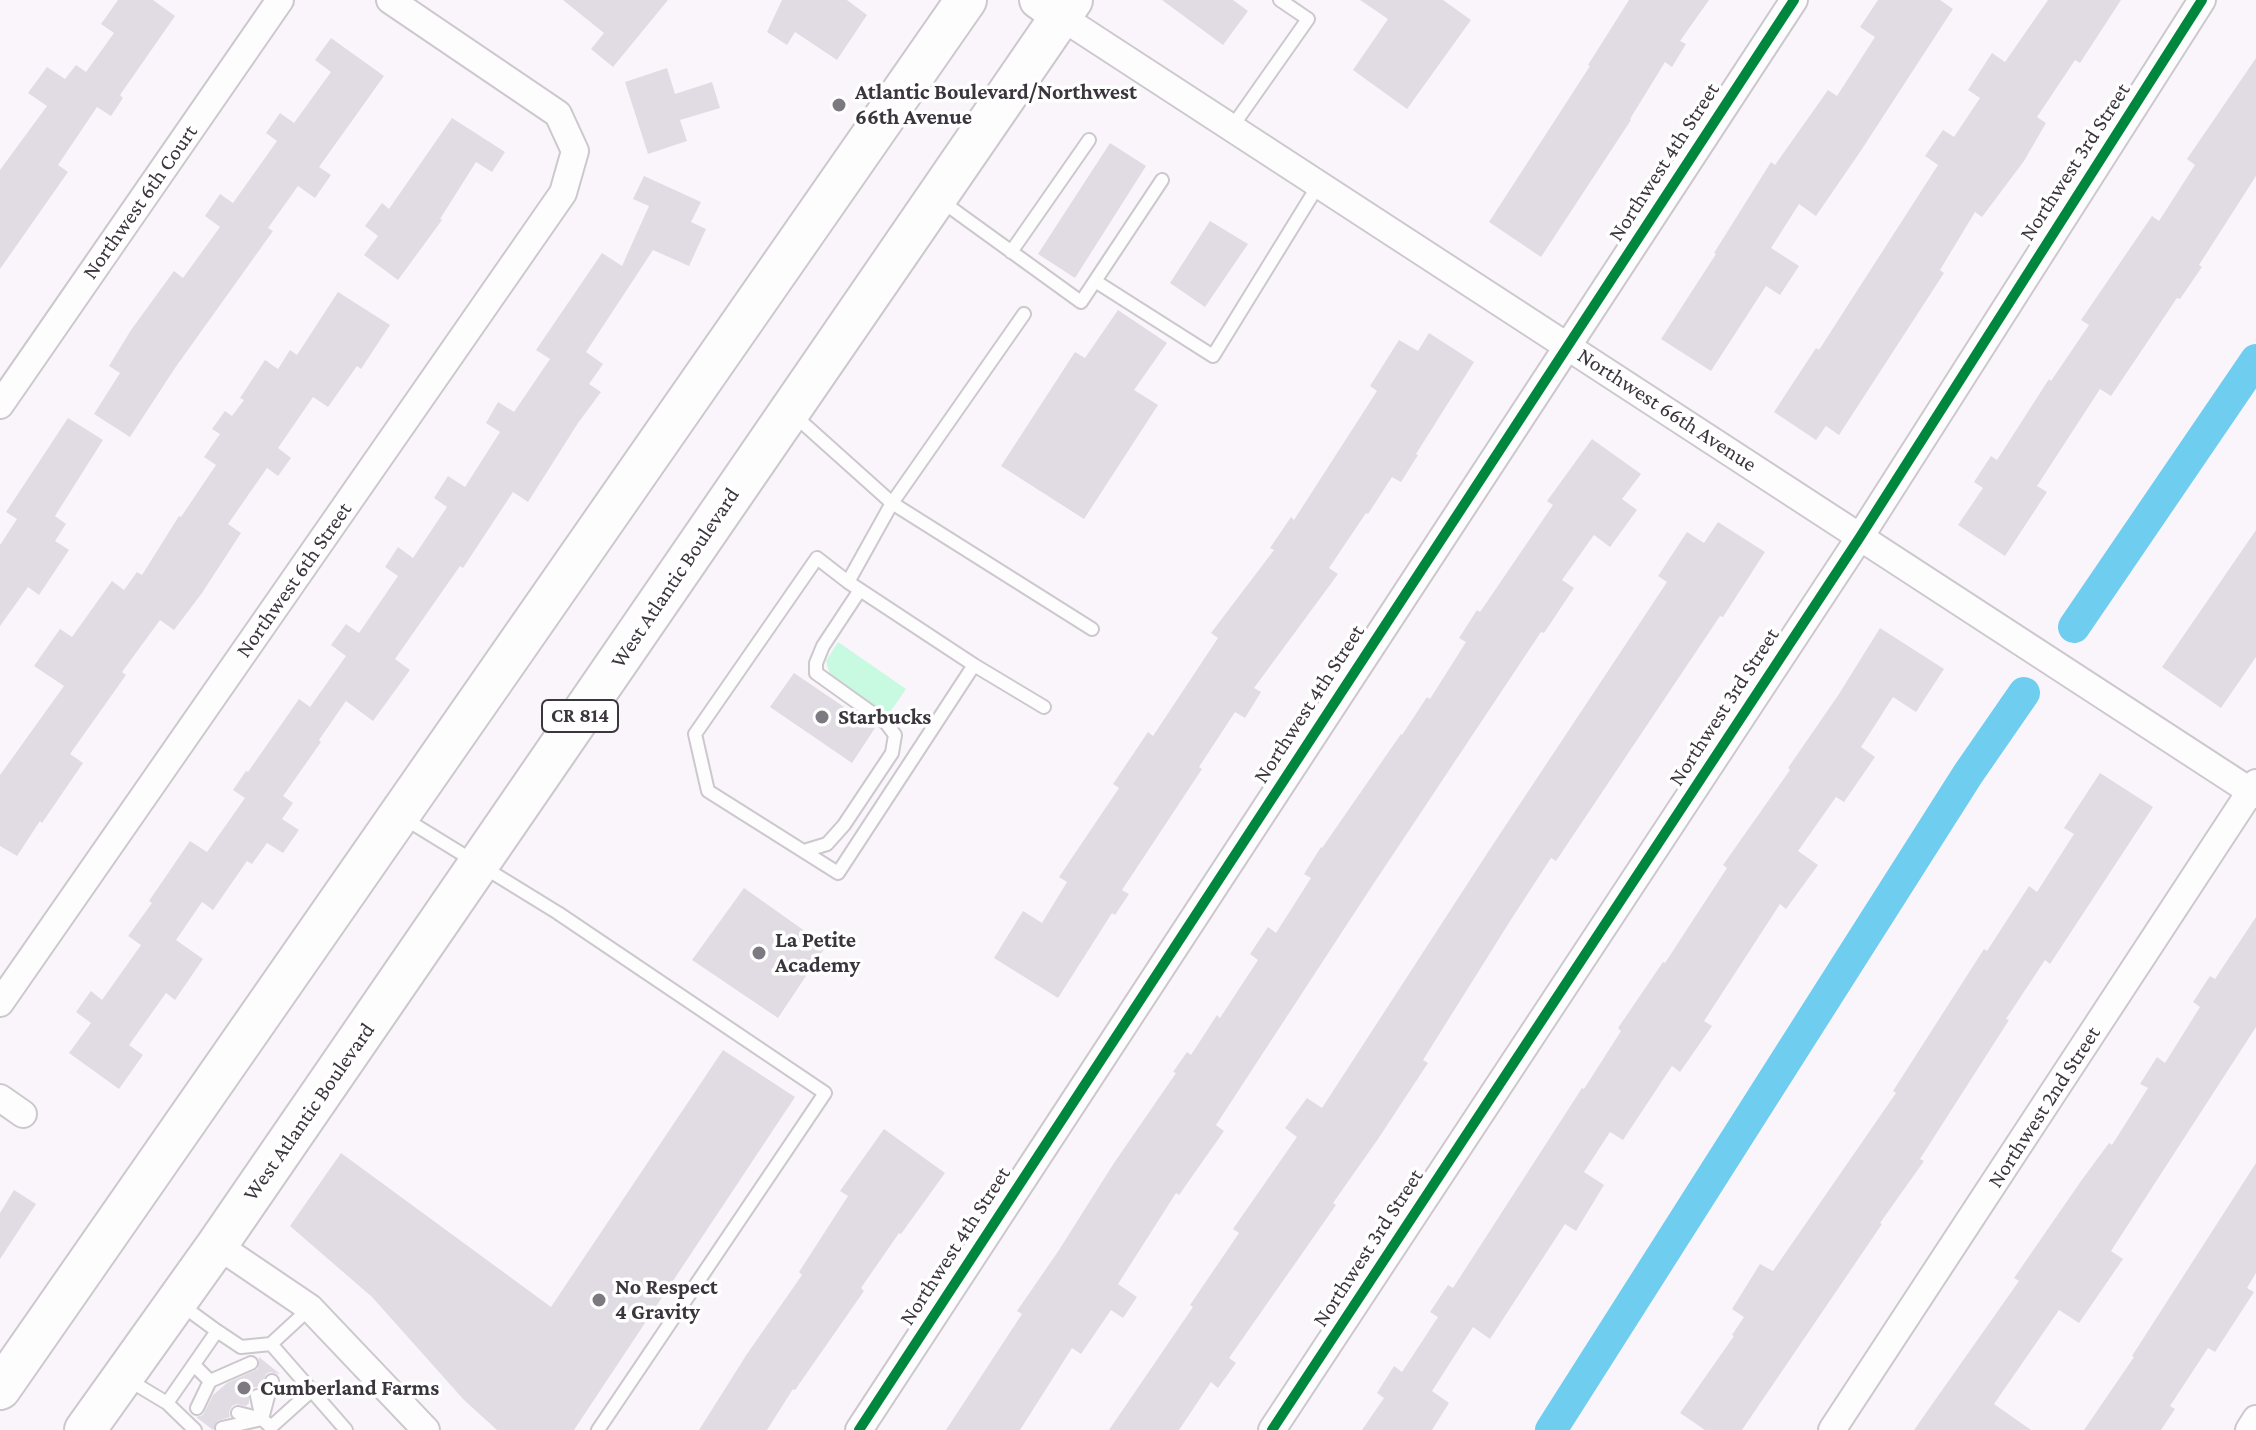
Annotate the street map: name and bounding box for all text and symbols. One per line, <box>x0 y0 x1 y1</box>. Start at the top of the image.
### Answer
street label: Northwest 4th Street <box>1603 78 1725 246</box>
street label: Northwest 3rd Street <box>2014 78 2136 246</box>
place label: Atlantic Boulevard/Northwest 66th Avenue <box>855 79 1137 130</box>
marker: Atlantic Boulevard/Northwest 66th Avenue <box>830 96 848 114</box>
street label: Northwest 6th Court <box>77 120 203 284</box>
street label: Northwest 66th Avenue <box>1573 342 1761 478</box>
street label: West Atlantic Boulevard <box>605 483 745 673</box>
street label: Northwest 6th Street <box>231 497 357 663</box>
street label: Northwest 4th Street <box>1248 620 1370 788</box>
street label: Northwest 3rd Street <box>1663 623 1785 791</box>
road number: CR 814 <box>542 700 618 732</box>
place label: Starbucks <box>838 704 931 730</box>
marker: Starbucks <box>813 708 831 726</box>
place label: La Petite Academy <box>775 927 860 978</box>
marker: La Petite Academy <box>750 944 768 962</box>
street label: West Atlantic Boulevard <box>237 1018 381 1206</box>
street label: Northwest 2nd Street <box>1982 1021 2106 1193</box>
street label: Northwest 4th Street <box>894 1162 1016 1330</box>
street label: Northwest 3rd Street <box>1307 1164 1429 1332</box>
place label: No Respect 4 Gravity <box>615 1274 718 1326</box>
marker: No Respect 4 Gravity <box>590 1291 608 1309</box>
place label: Cumberland Farms <box>260 1375 439 1401</box>
marker: Cumberland Farms <box>235 1379 253 1397</box>

